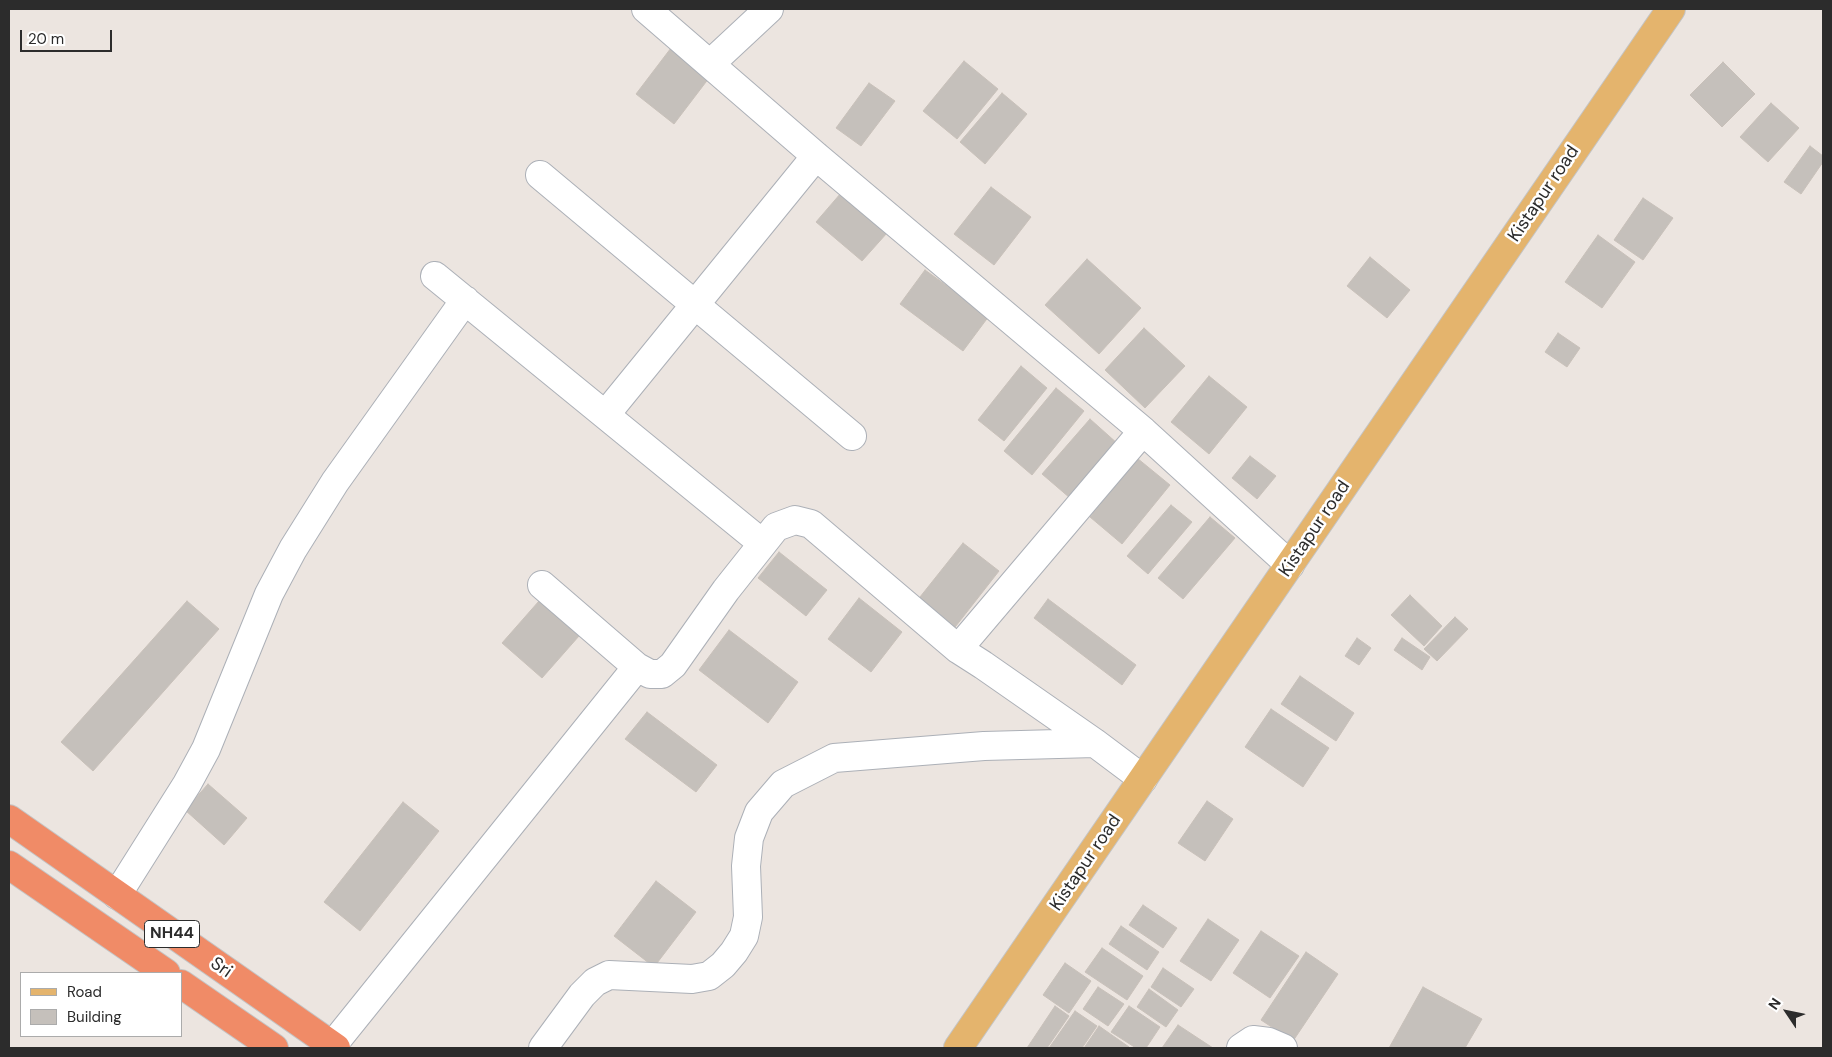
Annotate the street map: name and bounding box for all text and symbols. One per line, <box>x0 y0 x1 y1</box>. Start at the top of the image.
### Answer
scale bar <box>22 20 115 52</box>
text: 20 m <box>28 29 64 49</box>
street label: Kistapur road <box>1504 142 1584 246</box>
street label: Kistapur road <box>1275 477 1355 581</box>
street label: Kistapur road <box>1046 811 1126 915</box>
road number: NH44 <box>144 921 200 948</box>
street label: Sri <box>206 953 236 983</box>
legend <box>20 972 182 1037</box>
text: Road <box>67 982 102 1002</box>
north arrow <box>1762 987 1812 1037</box>
text: N <box>1764 994 1785 1013</box>
text: Building <box>67 1007 122 1027</box>

